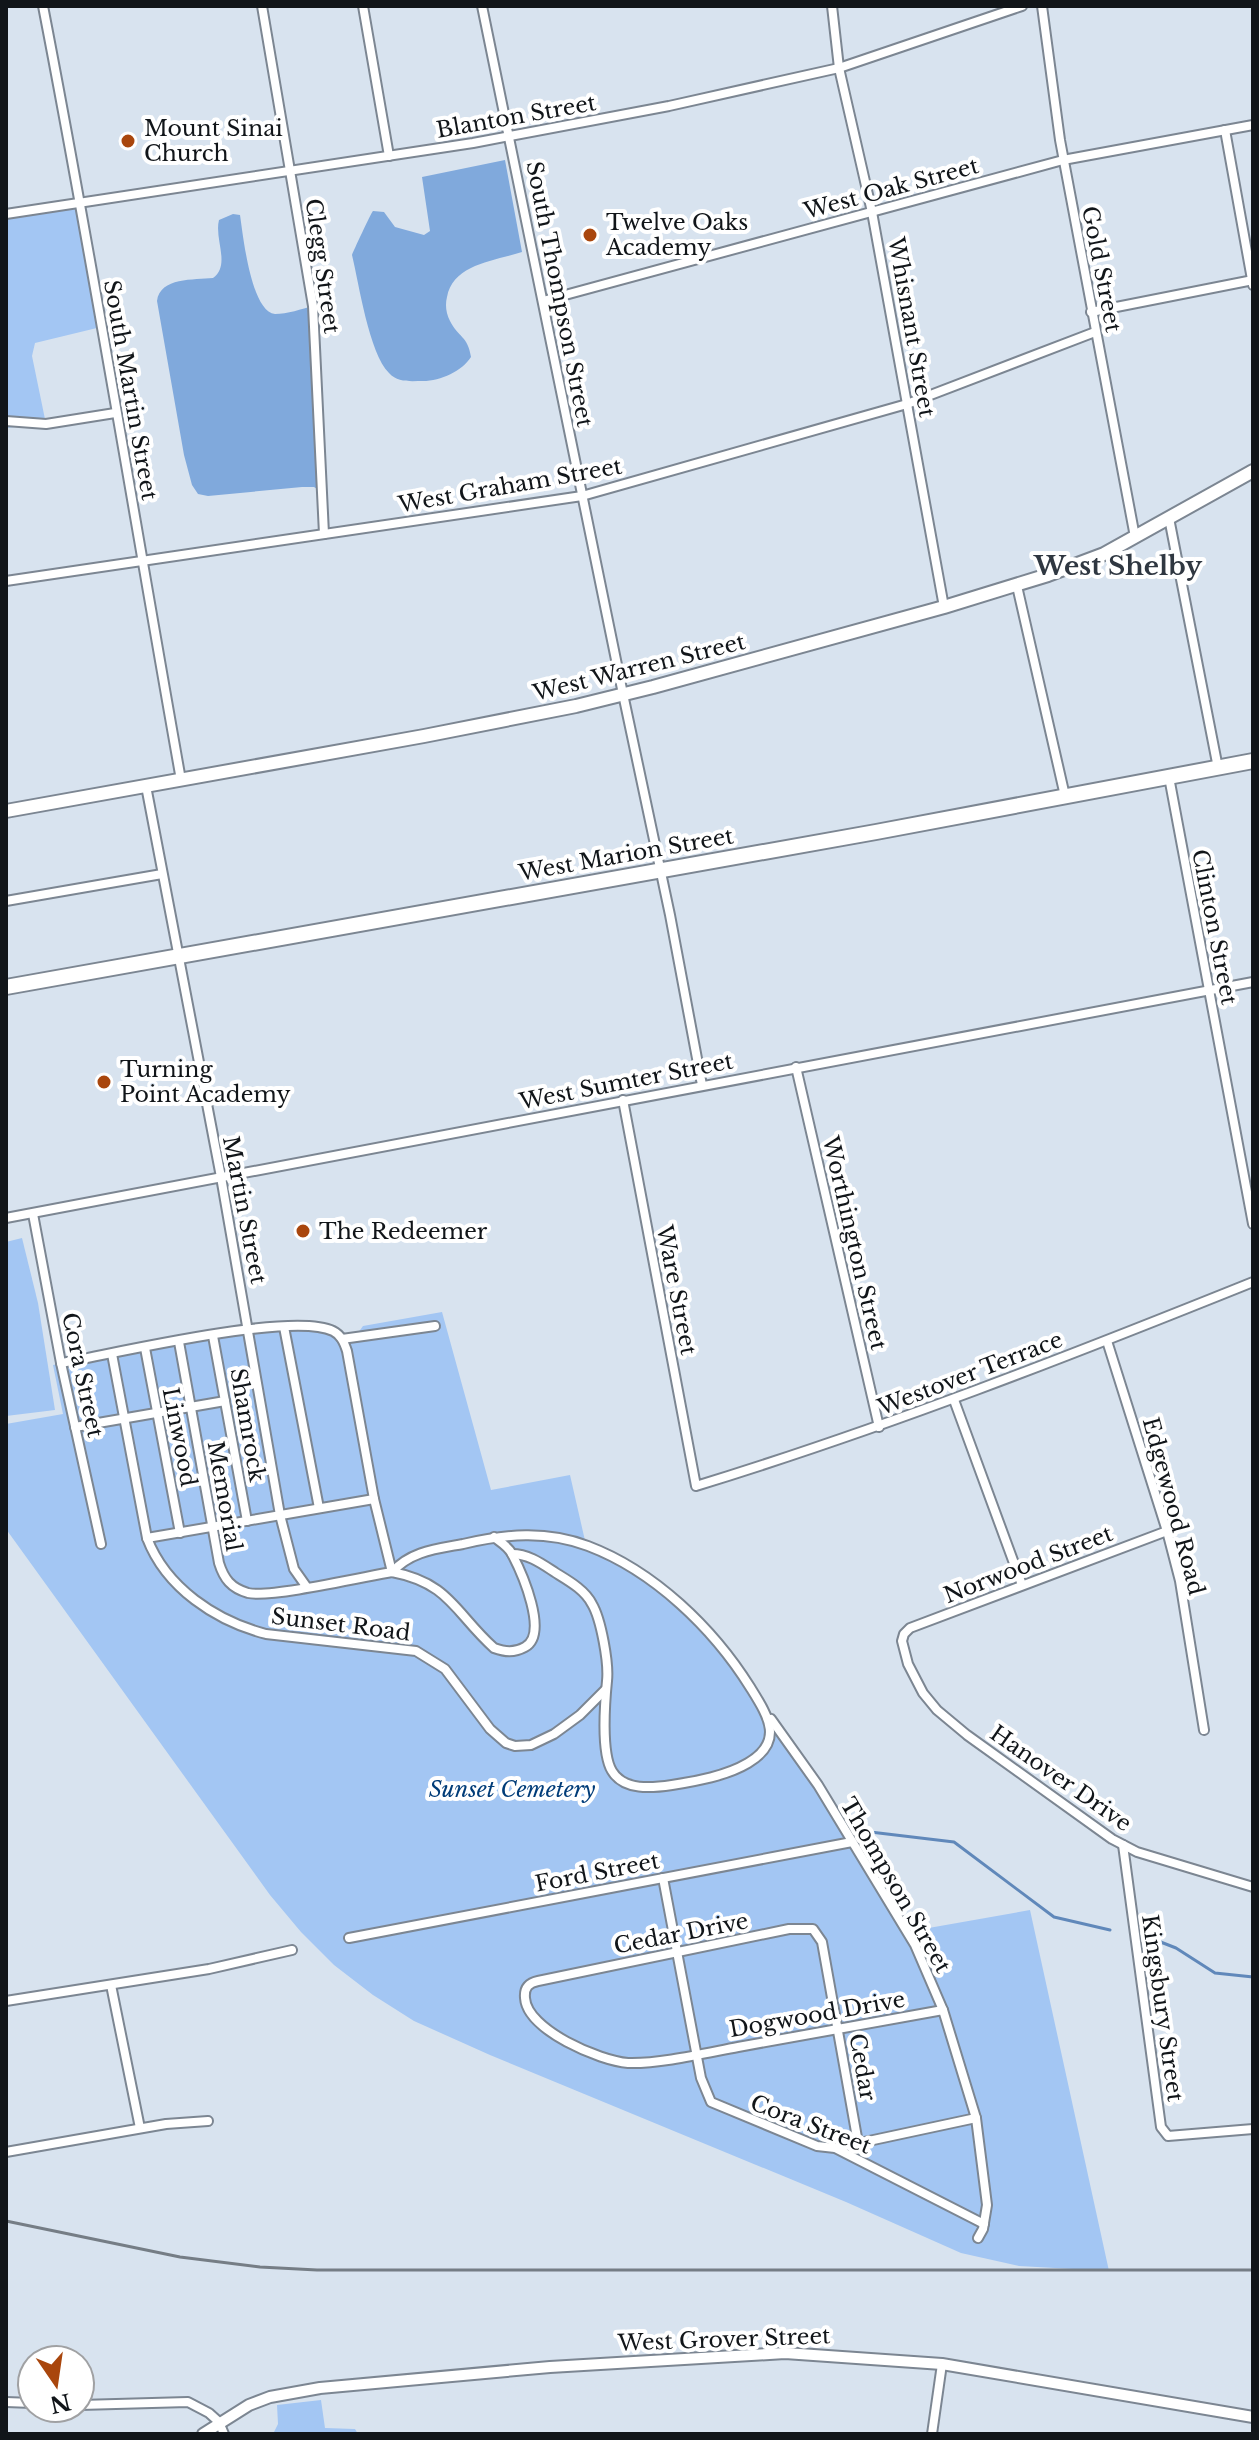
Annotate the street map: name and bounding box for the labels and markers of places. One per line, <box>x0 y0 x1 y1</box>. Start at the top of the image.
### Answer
place label: Mount Sinai Church <box>144 115 283 167</box>
marker: Mount Sinai Church <box>119 132 137 150</box>
place label: Twelve Oaks Academy <box>605 209 748 261</box>
marker: Twelve Oaks Academy <box>581 226 599 244</box>
place label: Turning Point Academy <box>120 1056 291 1108</box>
marker: Turning Point Academy <box>95 1073 113 1091</box>
place label: The Redeemer <box>319 1218 488 1245</box>
marker: The Redeemer <box>294 1222 312 1240</box>

